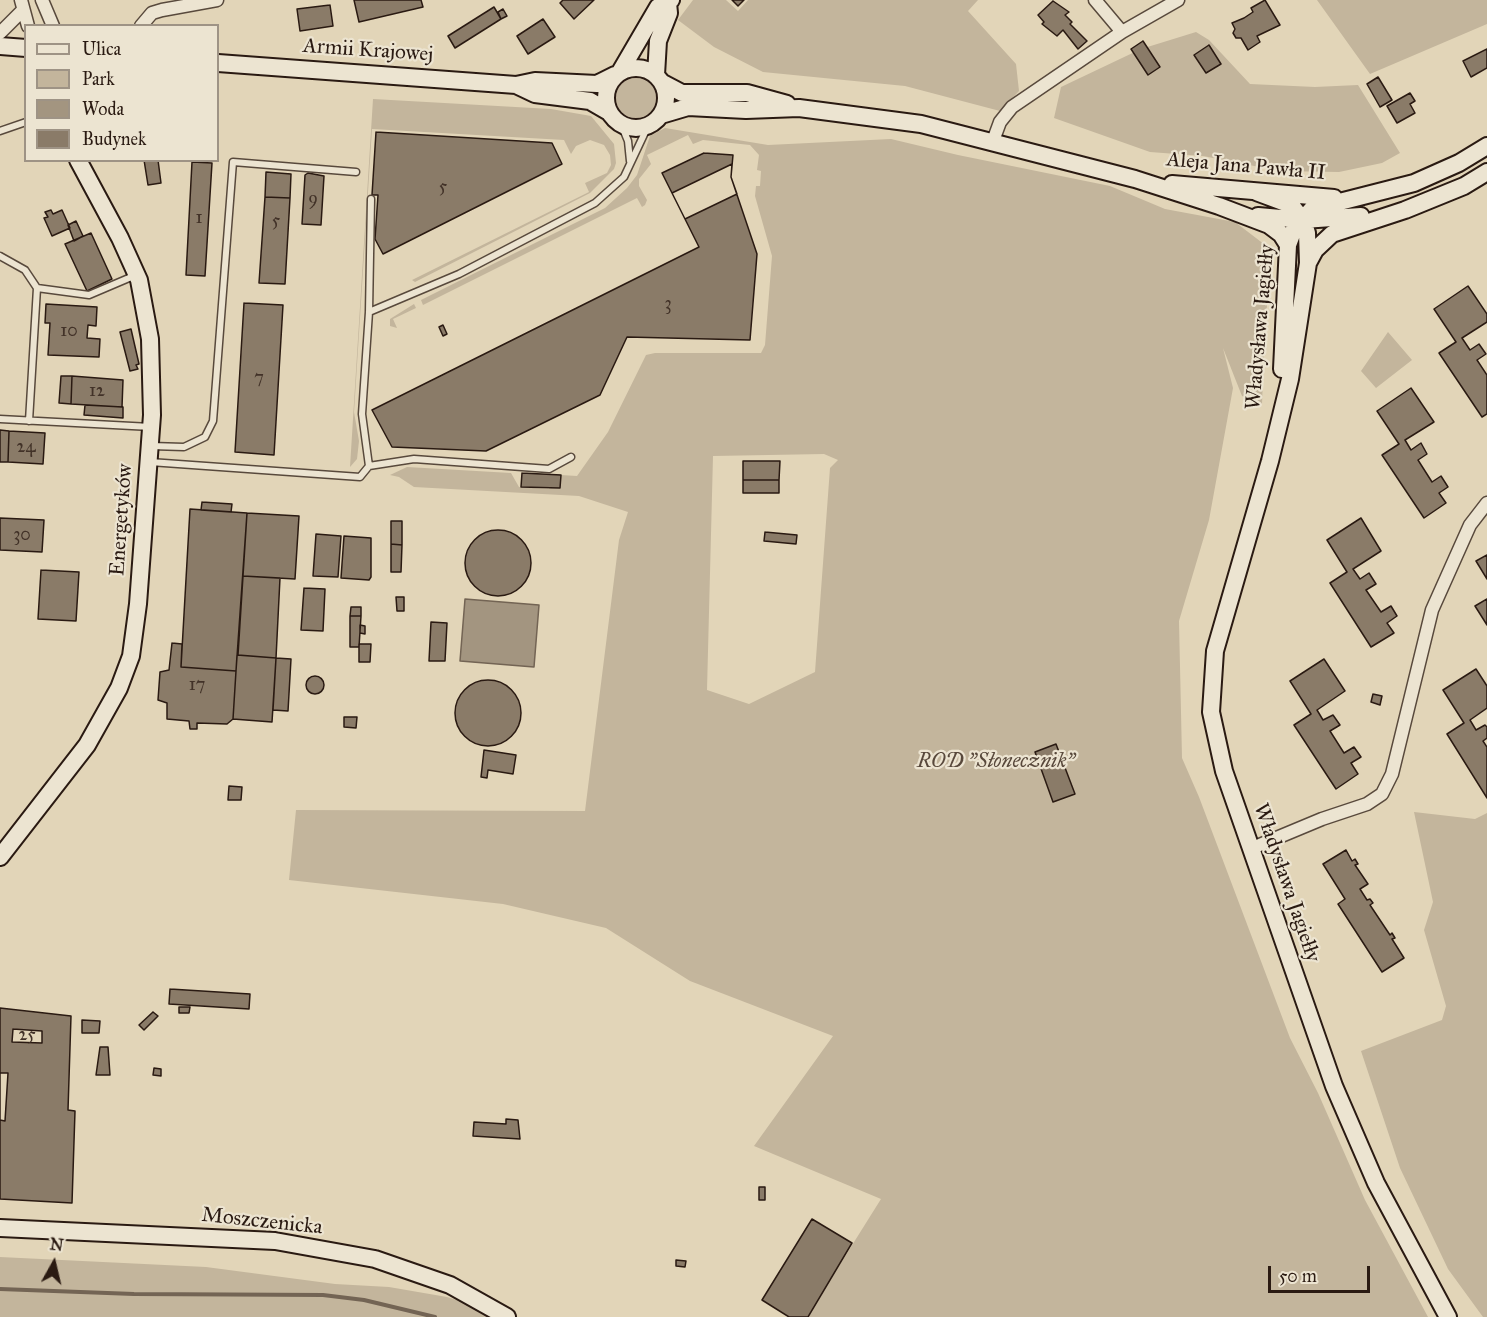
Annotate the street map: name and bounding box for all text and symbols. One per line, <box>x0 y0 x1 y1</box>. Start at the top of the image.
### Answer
legend <box>24 24 219 162</box>
street label: Armii Krajowej <box>302 34 434 68</box>
text: Ulica <box>82 38 121 60</box>
text: Park <box>82 68 115 90</box>
text: Woda <box>82 98 124 120</box>
text: Budynek <box>82 128 146 150</box>
street label: Aleja Jana Pawła II <box>1165 147 1327 187</box>
house number: 5 <box>439 177 447 199</box>
house number: 9 <box>308 189 318 211</box>
house number: 1 <box>195 208 203 230</box>
house number: 5 <box>272 211 280 233</box>
street label: Władysława Jagiełły <box>1241 243 1281 411</box>
house number: 3 <box>664 294 672 316</box>
house number: 10 <box>60 321 78 343</box>
house number: 7 <box>254 368 264 390</box>
house number: 12 <box>89 381 105 403</box>
house number: 24 <box>17 437 35 459</box>
street label: Energetyków <box>106 463 138 577</box>
house number: 30 <box>13 525 31 547</box>
house number: 17 <box>189 675 205 697</box>
park label: ROD "Słonecznik" <box>917 749 1075 775</box>
street label: Władysława Jagiełły <box>1247 800 1325 966</box>
house number: 25 <box>18 1025 36 1047</box>
street label: Moszczenicka <box>200 1203 324 1241</box>
north arrow <box>24 1233 84 1293</box>
text: N <box>49 1234 65 1255</box>
scale bar <box>1271 1254 1373 1292</box>
text: 50 m <box>1279 1265 1317 1287</box>

